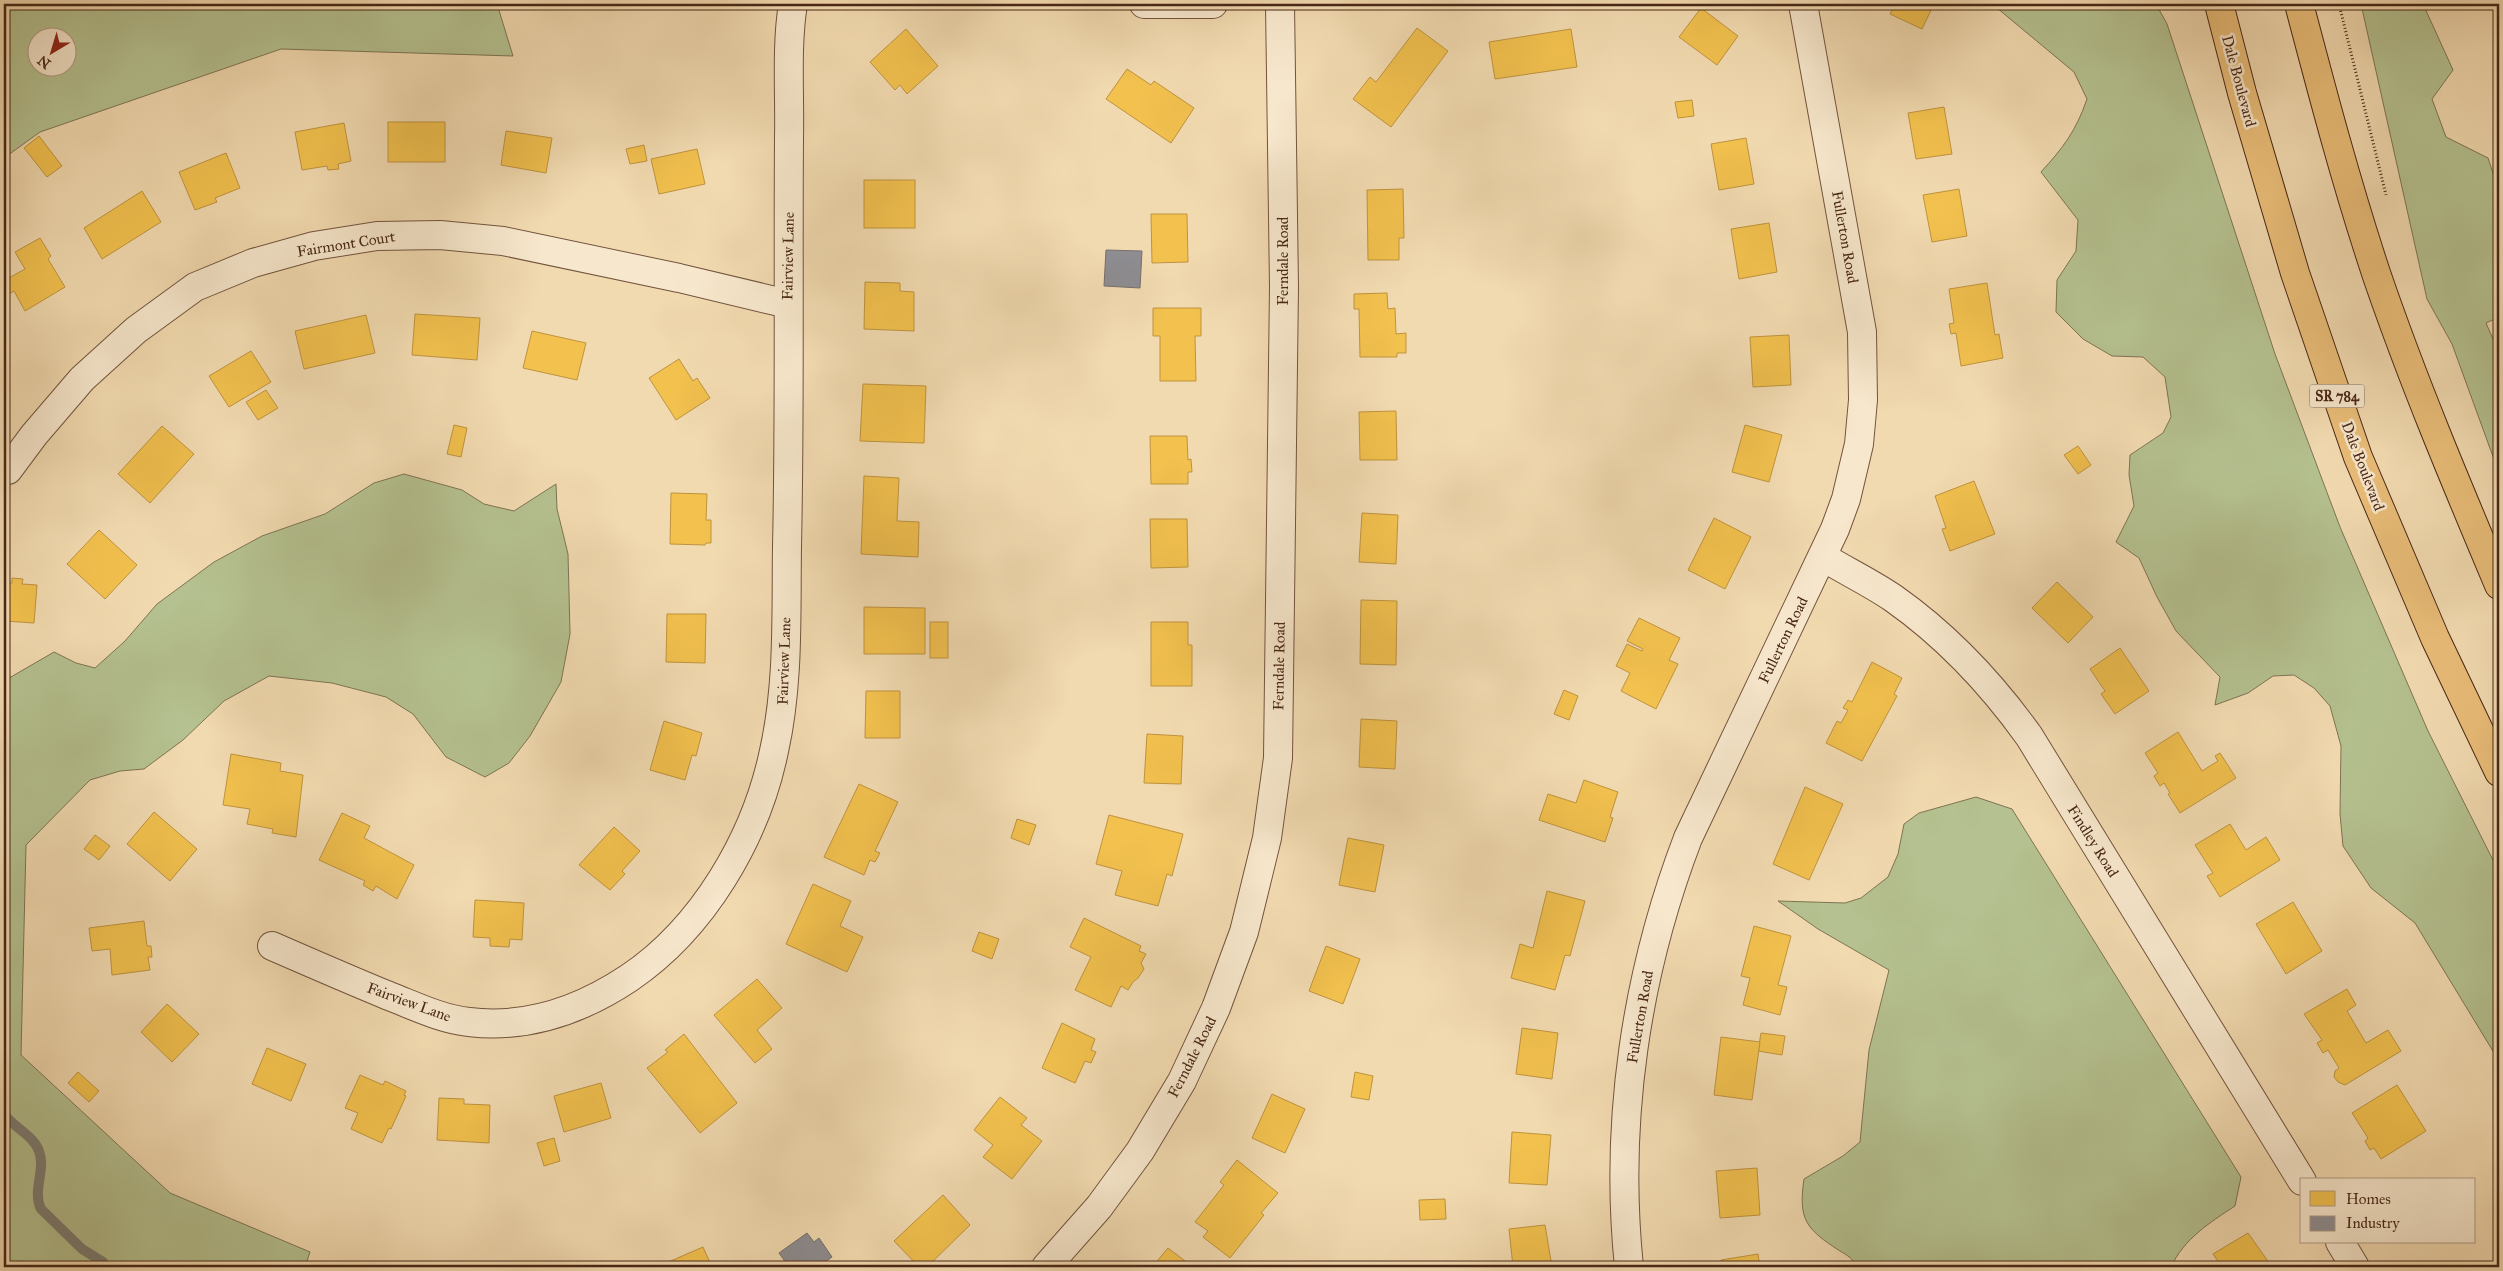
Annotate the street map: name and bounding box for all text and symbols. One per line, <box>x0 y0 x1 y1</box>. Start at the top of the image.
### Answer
north arrow <box>28 28 78 78</box>
street label: Dale Boulevard <box>2218 33 2260 129</box>
text: N <box>34 51 54 72</box>
street label: Fullerton Road <box>1828 189 1862 285</box>
street label: Fairview Lane <box>778 212 798 300</box>
street label: Ferndale Road <box>1274 216 1292 305</box>
street label: Fairmont Court <box>296 227 397 261</box>
road number: SR 784 <box>2310 384 2364 408</box>
street label: Dale Boulevard <box>2338 419 2388 514</box>
street label: Fullerton Road <box>1754 593 1812 686</box>
street label: Fairview Lane <box>773 617 795 705</box>
street label: Ferndale Road <box>1269 621 1289 711</box>
street label: Findley Road <box>2064 801 2123 881</box>
street label: Fullerton Road <box>1623 969 1657 1065</box>
street label: Fairview Lane <box>365 978 453 1026</box>
street label: Ferndale Road <box>1164 1013 1220 1101</box>
legend <box>2300 1178 2476 1244</box>
text: Homes <box>2346 1190 2391 1208</box>
text: Industry <box>2346 1214 2400 1232</box>

